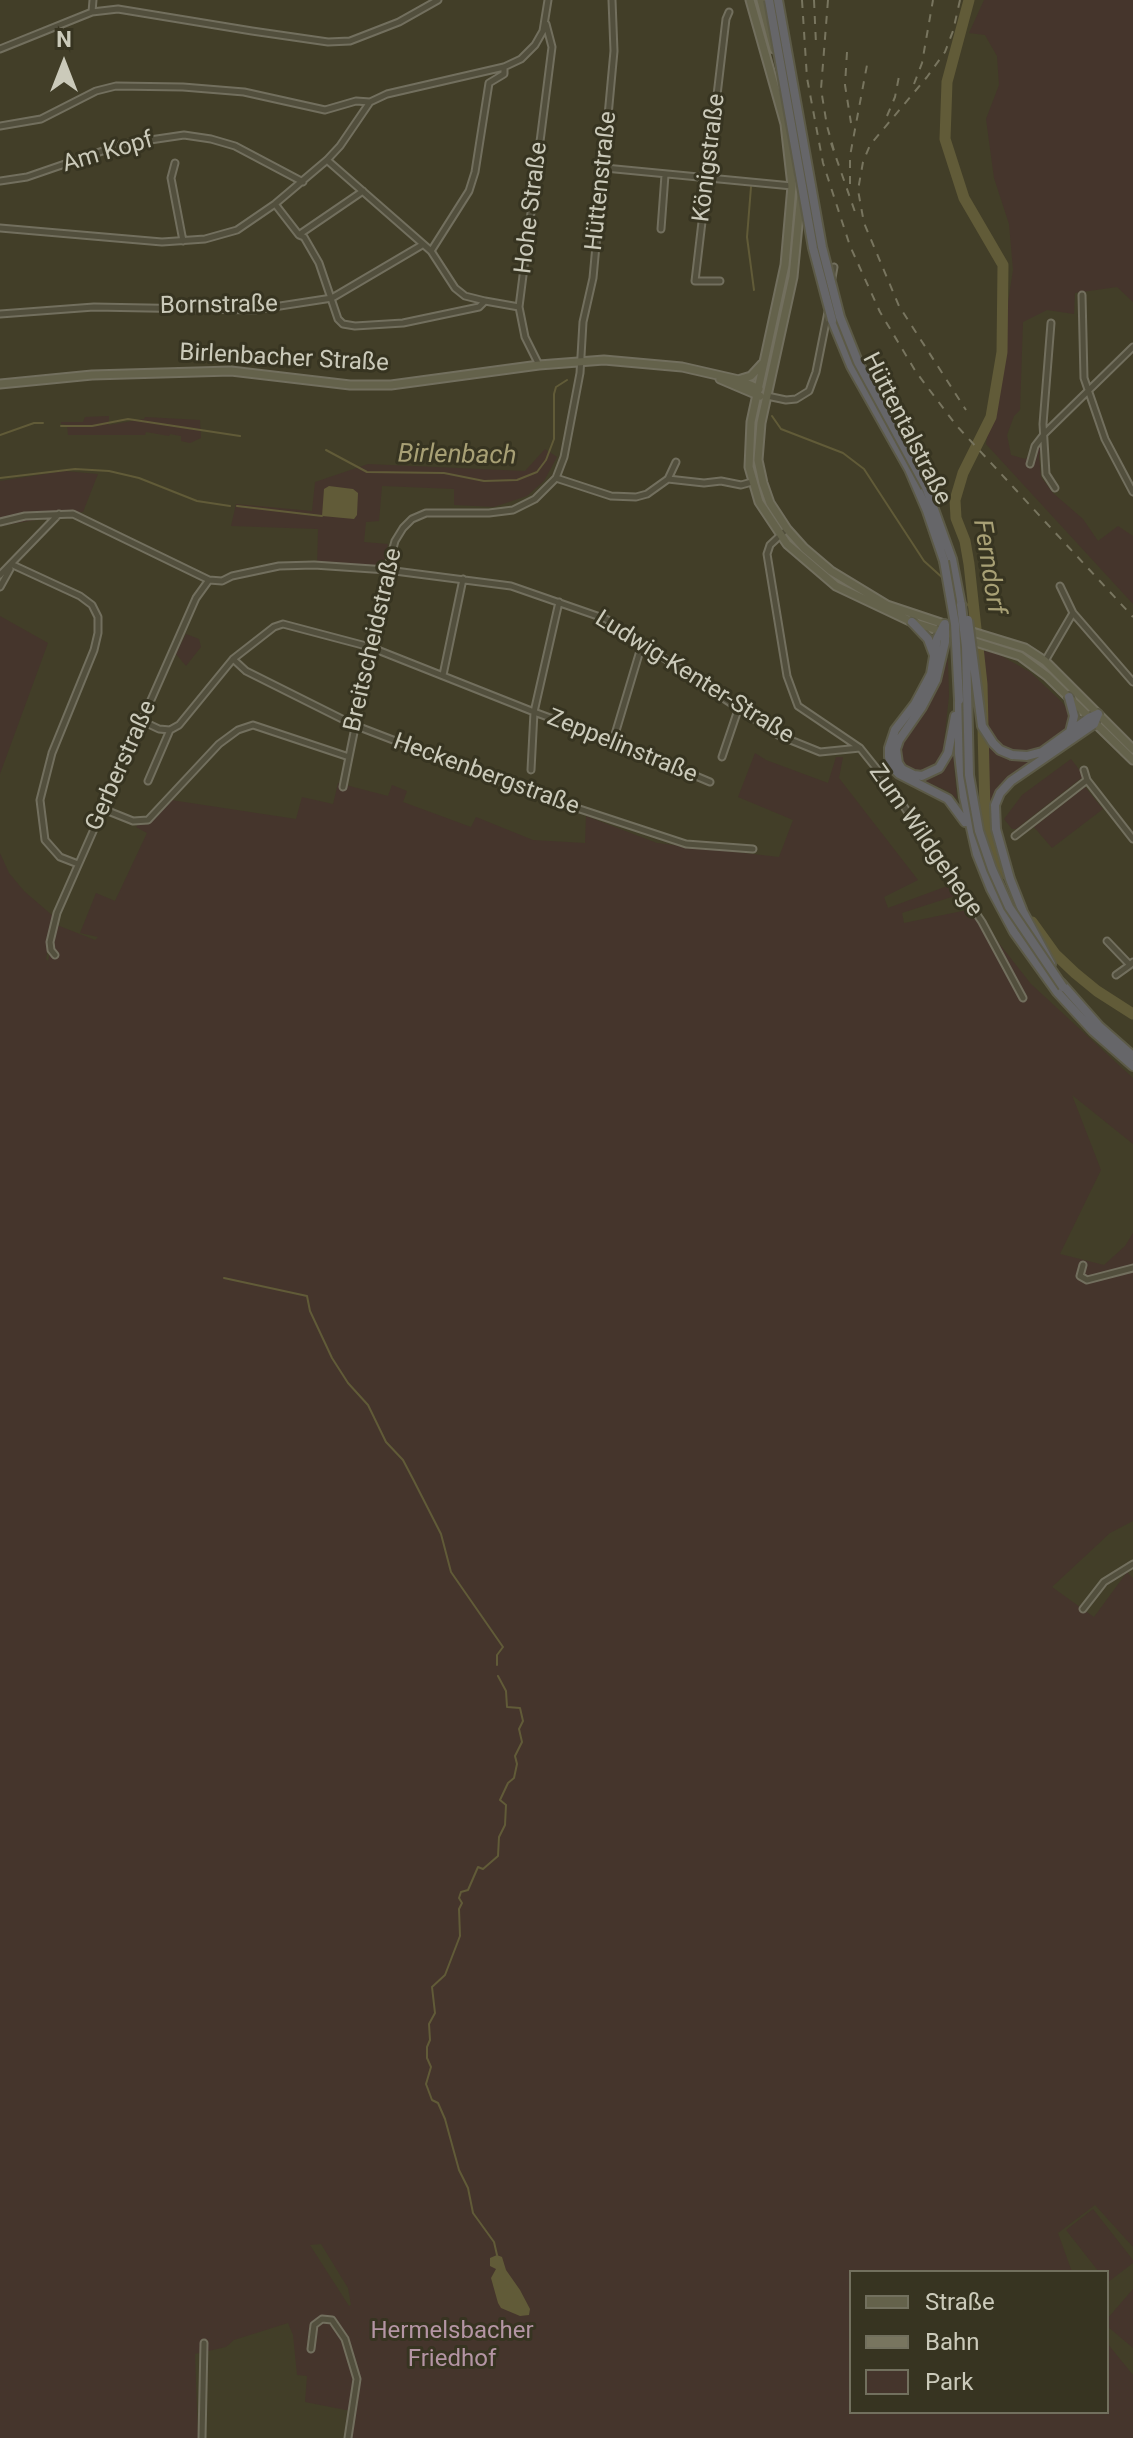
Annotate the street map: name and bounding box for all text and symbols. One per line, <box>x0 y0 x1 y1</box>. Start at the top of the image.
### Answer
north arrow <box>24 24 104 104</box>
text: N <box>56 27 72 52</box>
street label: Königstraße <box>688 92 732 224</box>
street label: Hüttenstraße <box>580 110 624 252</box>
street label: Am Kopf <box>59 126 157 180</box>
street label: Hohe Straße <box>510 140 554 276</box>
street label: Bornstraße <box>160 291 278 321</box>
street label: Birlenbacher Straße <box>179 339 389 379</box>
street label: Hüttentalstraße <box>855 348 957 510</box>
water label: Birlenbach <box>397 439 517 473</box>
water label: Ferndorf <box>965 517 1011 617</box>
street label: Breitscheidstraße <box>339 545 409 735</box>
street label: Ludwig-Kenter-Straße <box>589 605 799 751</box>
street label: Gerberstraße <box>80 696 164 836</box>
street label: Zeppelinstraße <box>543 704 701 790</box>
street label: Heckenbergstraße <box>389 728 583 822</box>
street label: Zum Wildgehege <box>862 759 988 923</box>
legend <box>849 2270 1109 2414</box>
text: Straße <box>925 2288 995 2316</box>
park label: Hermelsbacher Friedhof <box>370 2318 534 2374</box>
text: Bahn <box>925 2328 979 2356</box>
text: Park <box>925 2368 973 2396</box>

